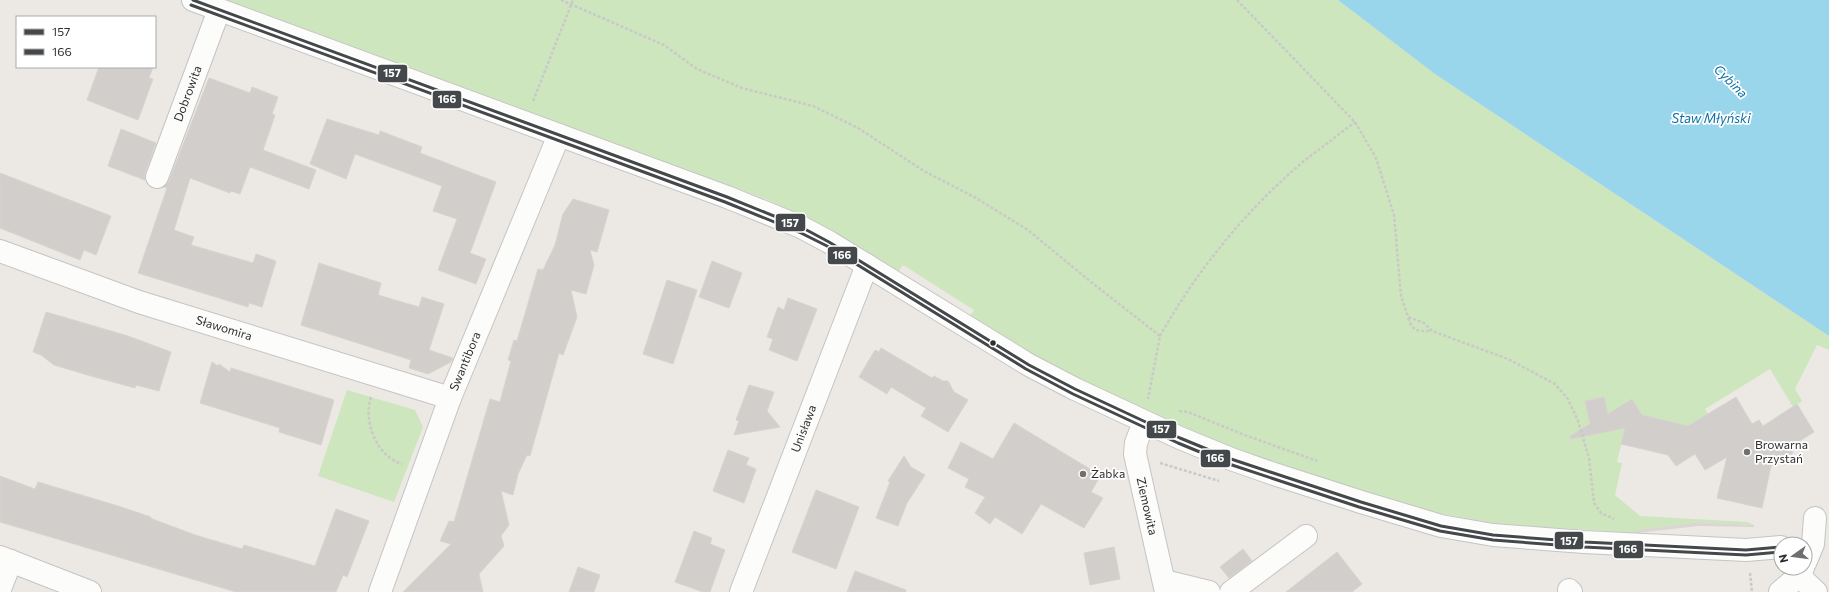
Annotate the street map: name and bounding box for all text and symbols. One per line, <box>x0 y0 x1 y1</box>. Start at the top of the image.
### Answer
legend <box>16 16 156 68</box>
text: 157 <box>52 24 70 38</box>
text: 166 <box>52 44 72 58</box>
water label: Cybina <box>1711 61 1751 101</box>
street label: Dobrowita <box>170 63 204 123</box>
line badge: 157 <box>377 64 408 83</box>
text: 157 <box>383 66 401 79</box>
line badge: 166 <box>432 90 462 109</box>
text: 166 <box>438 92 456 105</box>
water label: Staw Młyński <box>1671 110 1751 126</box>
line badge: 157 <box>775 213 806 232</box>
text: 157 <box>781 216 799 229</box>
line badge: 166 <box>827 246 858 265</box>
text: 166 <box>833 248 851 261</box>
street label: Sławomira <box>195 312 254 343</box>
street label: Swantibora <box>446 329 483 393</box>
unlabelled marker <box>988 338 998 348</box>
street label: Unisława <box>788 403 818 454</box>
line badge: 157 <box>1146 420 1177 439</box>
text: 157 <box>1152 422 1170 435</box>
place label: Browarna Przystań <box>1755 437 1808 465</box>
marker: Browarna Przystań <box>1742 447 1752 457</box>
line badge: 166 <box>1200 449 1231 468</box>
text: 166 <box>1206 451 1224 464</box>
place label: Żabka <box>1091 466 1125 480</box>
marker: Żabka <box>1078 469 1088 479</box>
street label: Ziemowita <box>1134 476 1161 536</box>
line badge: 157 <box>1554 531 1584 550</box>
text: 157 <box>1560 534 1578 547</box>
north arrow <box>1773 536 1813 576</box>
line badge: 166 <box>1613 540 1644 559</box>
text: 166 <box>1619 542 1637 555</box>
text: N <box>1776 553 1790 564</box>

